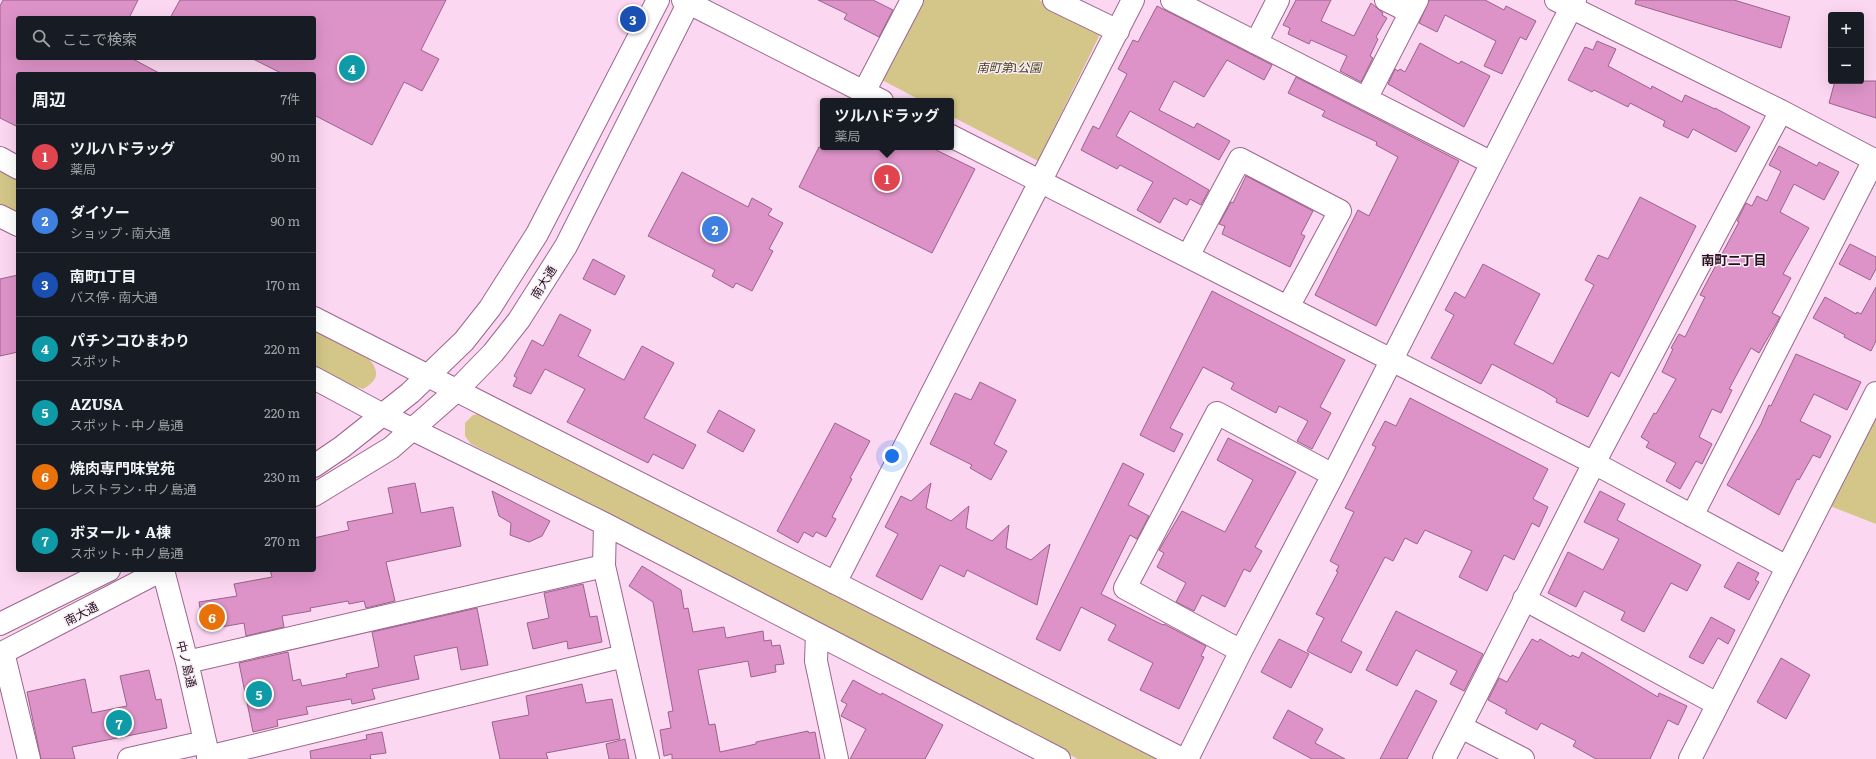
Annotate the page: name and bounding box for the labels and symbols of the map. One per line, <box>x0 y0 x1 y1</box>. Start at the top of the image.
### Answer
pin: 3 <box>620 4 646 34</box>
pin: 4 <box>339 53 365 83</box>
park label: 南町第1公園 <box>977 58 1043 76</box>
pin: 1 <box>874 163 900 193</box>
pin: 2 <box>702 214 728 244</box>
district label: 南町二丁目 <box>1701 250 1767 269</box>
street label: 南大通 <box>526 262 560 302</box>
your location <box>882 446 902 466</box>
street label: 南大通 <box>61 597 101 629</box>
pin: 6 <box>199 602 225 632</box>
street label: 中ノ島通 <box>172 639 202 689</box>
pin: 5 <box>246 679 272 709</box>
pin: 7 <box>106 708 132 738</box>

